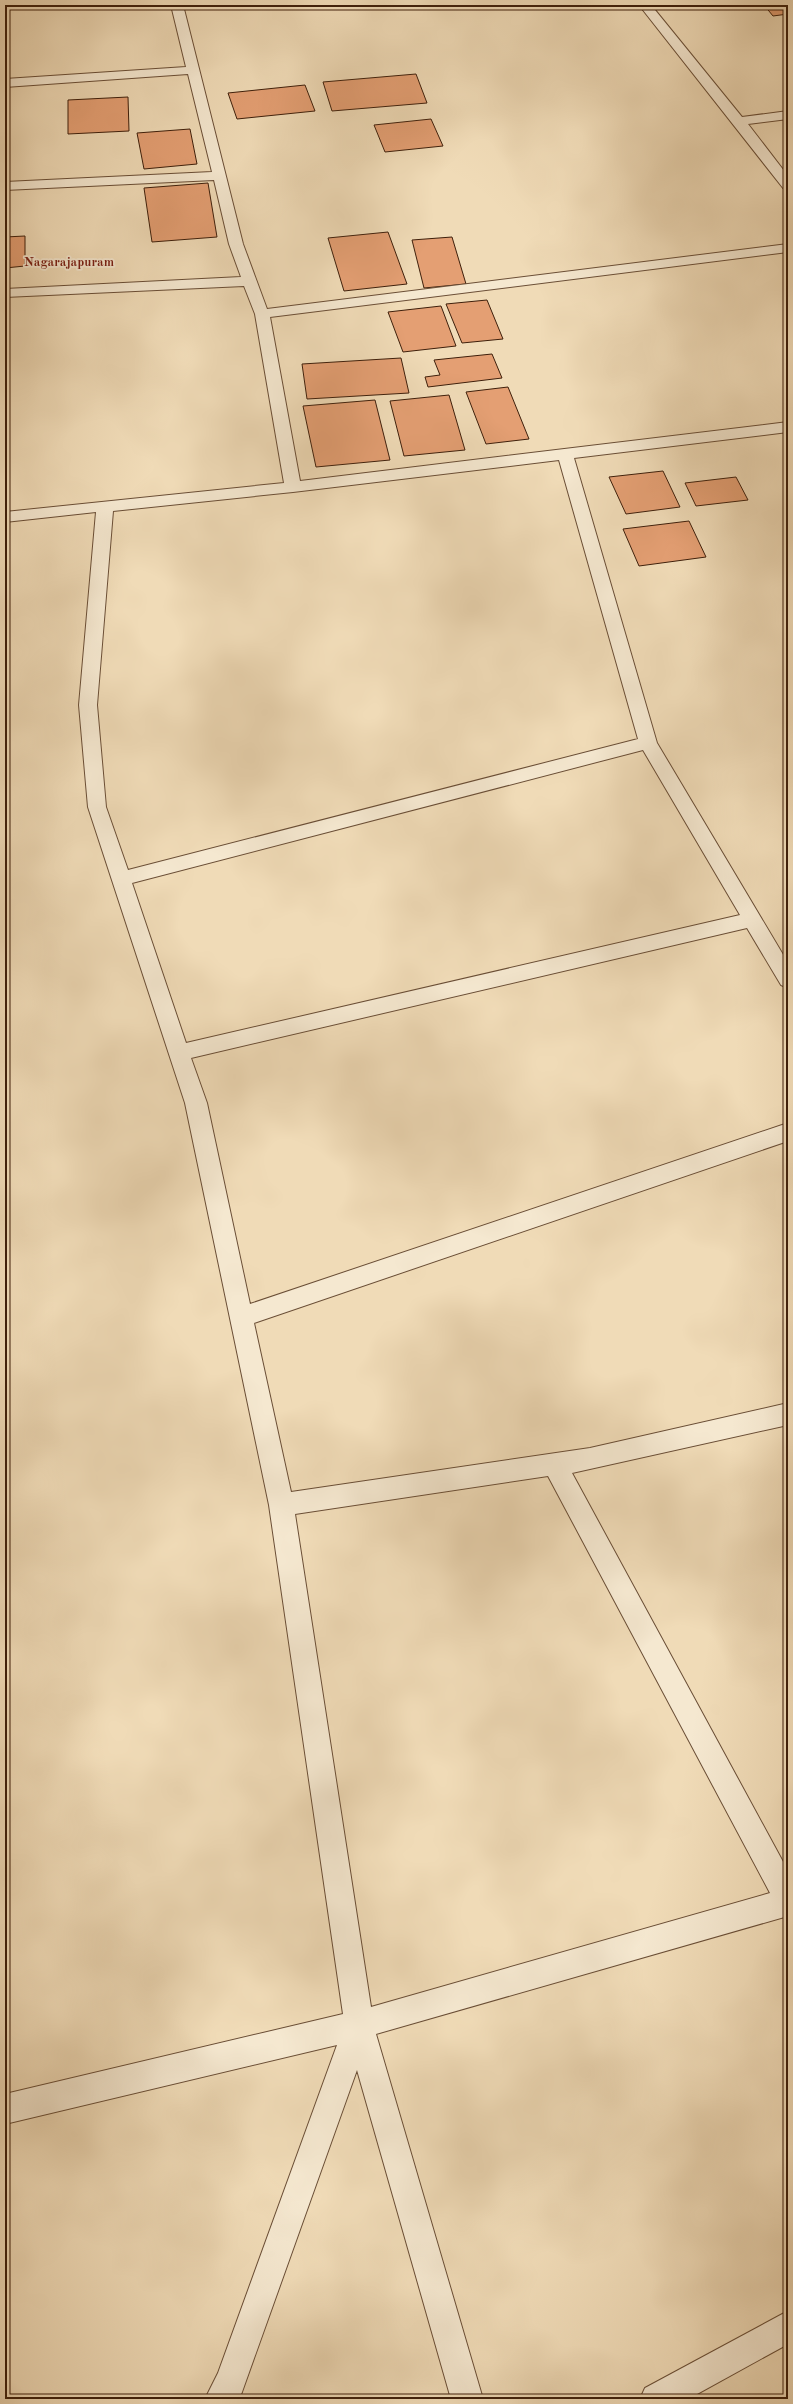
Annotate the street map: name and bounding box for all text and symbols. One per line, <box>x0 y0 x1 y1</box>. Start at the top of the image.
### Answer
district label: Nagarajapuram <box>24 256 114 269</box>

